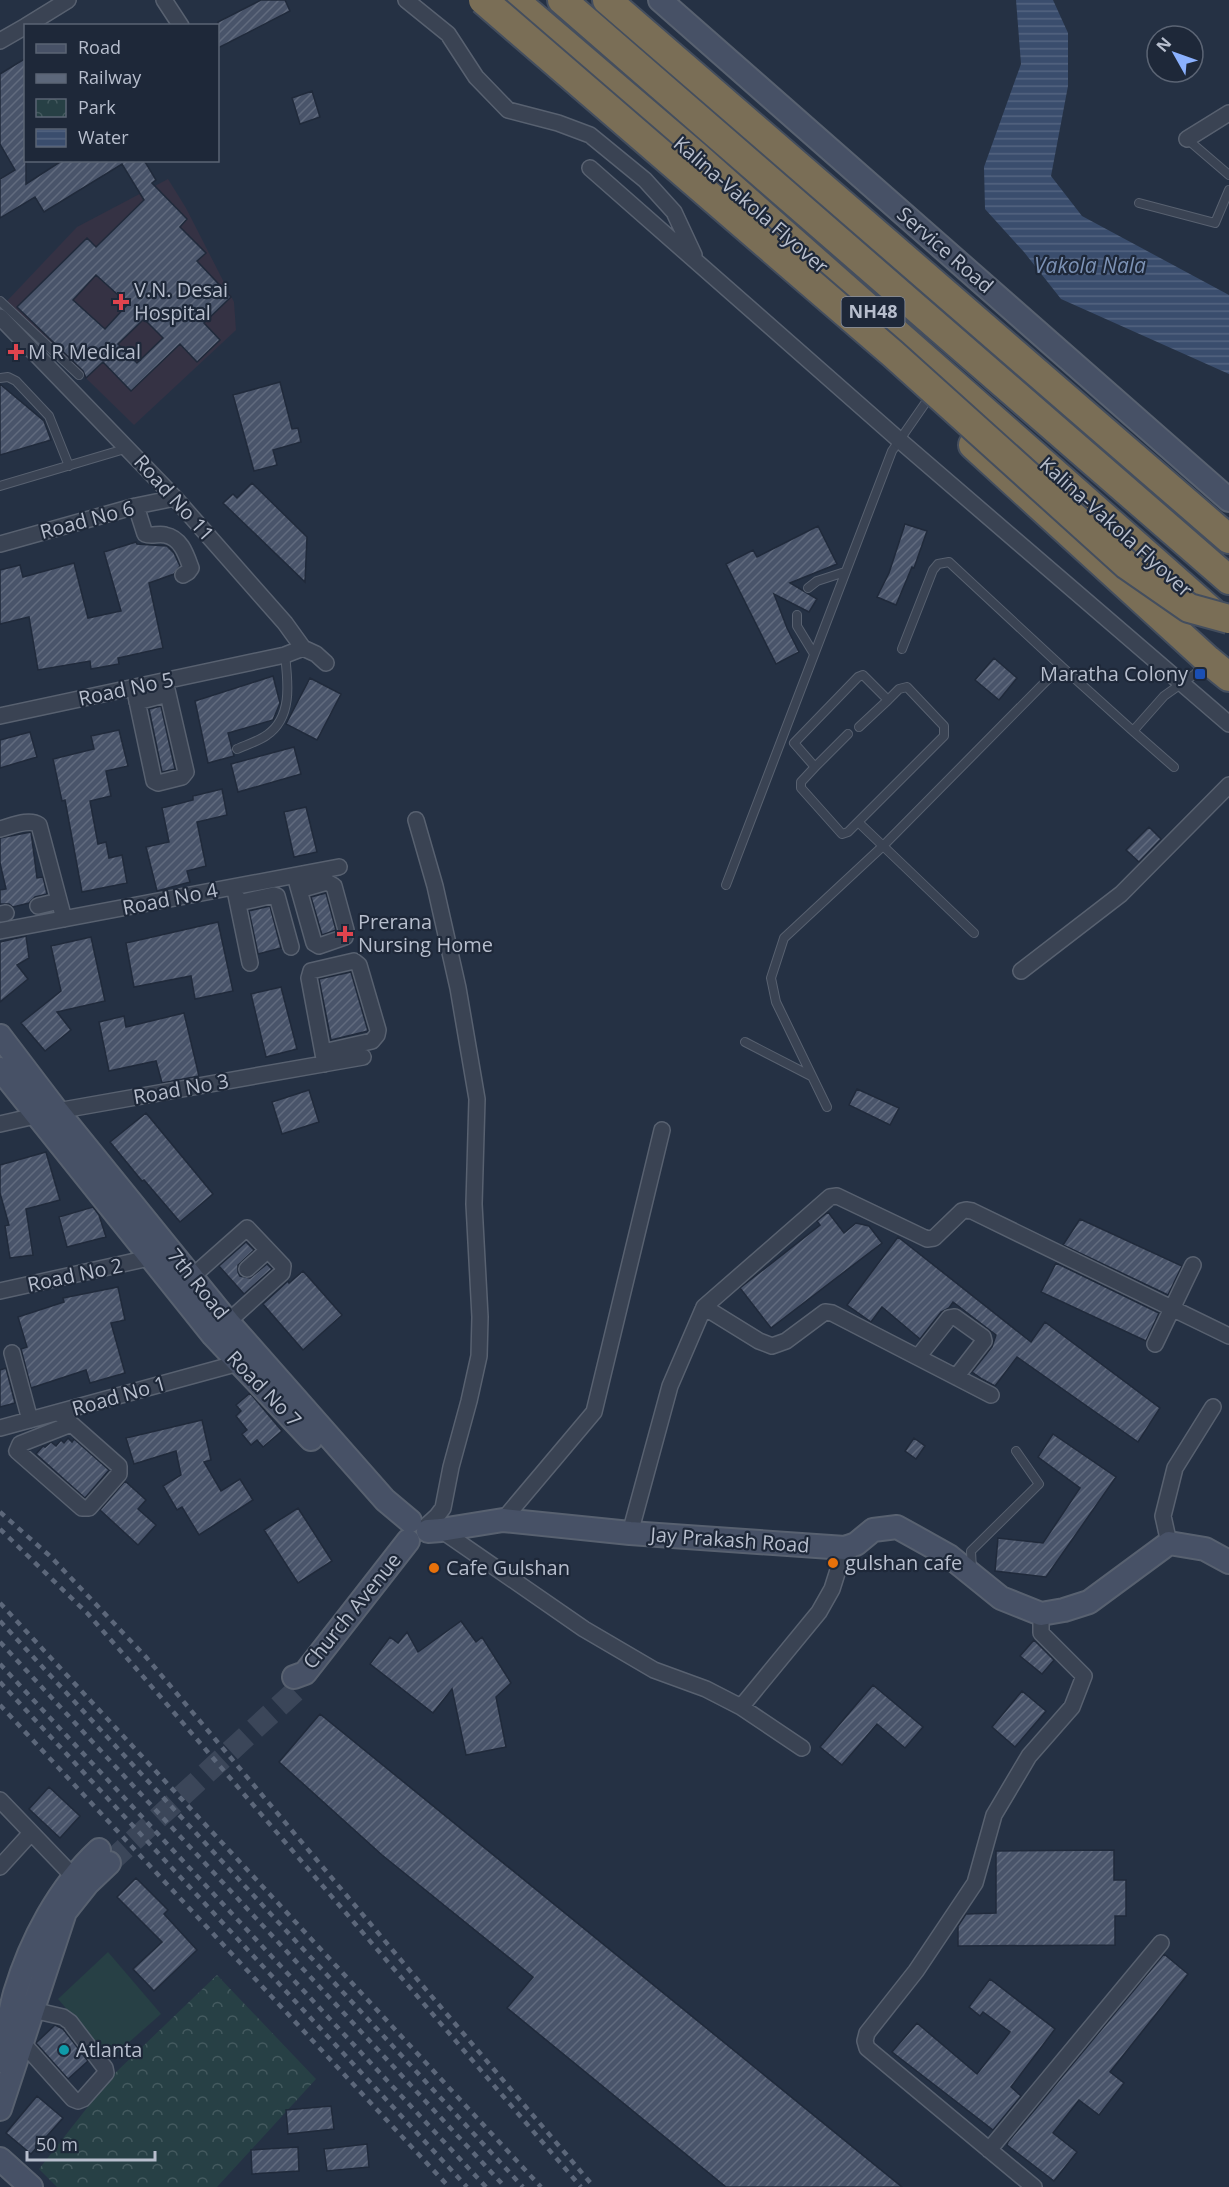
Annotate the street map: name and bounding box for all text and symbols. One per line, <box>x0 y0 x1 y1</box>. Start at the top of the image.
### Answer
legend <box>24 24 219 162</box>
north arrow <box>1145 24 1205 84</box>
text: N <box>1151 32 1176 56</box>
text: Road <box>78 35 121 59</box>
text: Railway <box>78 65 142 89</box>
text: Park <box>78 95 116 119</box>
text: Water <box>78 125 129 149</box>
street label: Kalina-Vakola Flyover <box>668 130 835 279</box>
street label: Service Road <box>892 200 999 299</box>
water label: Vakola Nala <box>1034 251 1146 279</box>
place label: V.N. Desai Hospital <box>134 276 228 326</box>
marker: V.N. Desai Hospital <box>112 293 130 311</box>
road number: NH48 <box>842 297 904 327</box>
place label: M R Medical <box>28 338 141 365</box>
marker: M R Medical <box>9 345 23 359</box>
street label: Road No 11 <box>128 448 221 547</box>
street label: Kalina-Vakola Flyover <box>1034 451 1199 603</box>
street label: Road No 6 <box>37 494 137 545</box>
place label: Maratha Colony <box>1040 660 1189 687</box>
street label: Road No 5 <box>76 665 176 712</box>
marker: Maratha Colony <box>1193 667 1207 681</box>
street label: Road No 4 <box>120 876 220 921</box>
place label: Prerana Nursing Home <box>358 908 493 958</box>
marker: Prerana Nursing Home <box>336 925 354 943</box>
street label: Road No 3 <box>131 1067 231 1110</box>
street label: 7th Road <box>162 1243 235 1325</box>
street label: Road No 2 <box>25 1251 125 1298</box>
street label: Road No 7 <box>221 1345 308 1433</box>
street label: Road No 1 <box>69 1369 169 1422</box>
street label: Jay Prakash Road <box>648 1520 810 1559</box>
street label: Church Avenue <box>296 1547 407 1674</box>
place label: gulshan cafe <box>845 1549 962 1576</box>
place label: Cafe Gulshan <box>446 1554 570 1581</box>
marker: gulshan cafe <box>826 1556 840 1570</box>
marker: Cafe Gulshan <box>427 1561 441 1575</box>
place label: Atlanta <box>76 2036 142 2063</box>
marker: Atlanta <box>57 2043 71 2057</box>
scale bar <box>27 2124 154 2162</box>
text: 50 m <box>36 2132 78 2156</box>

